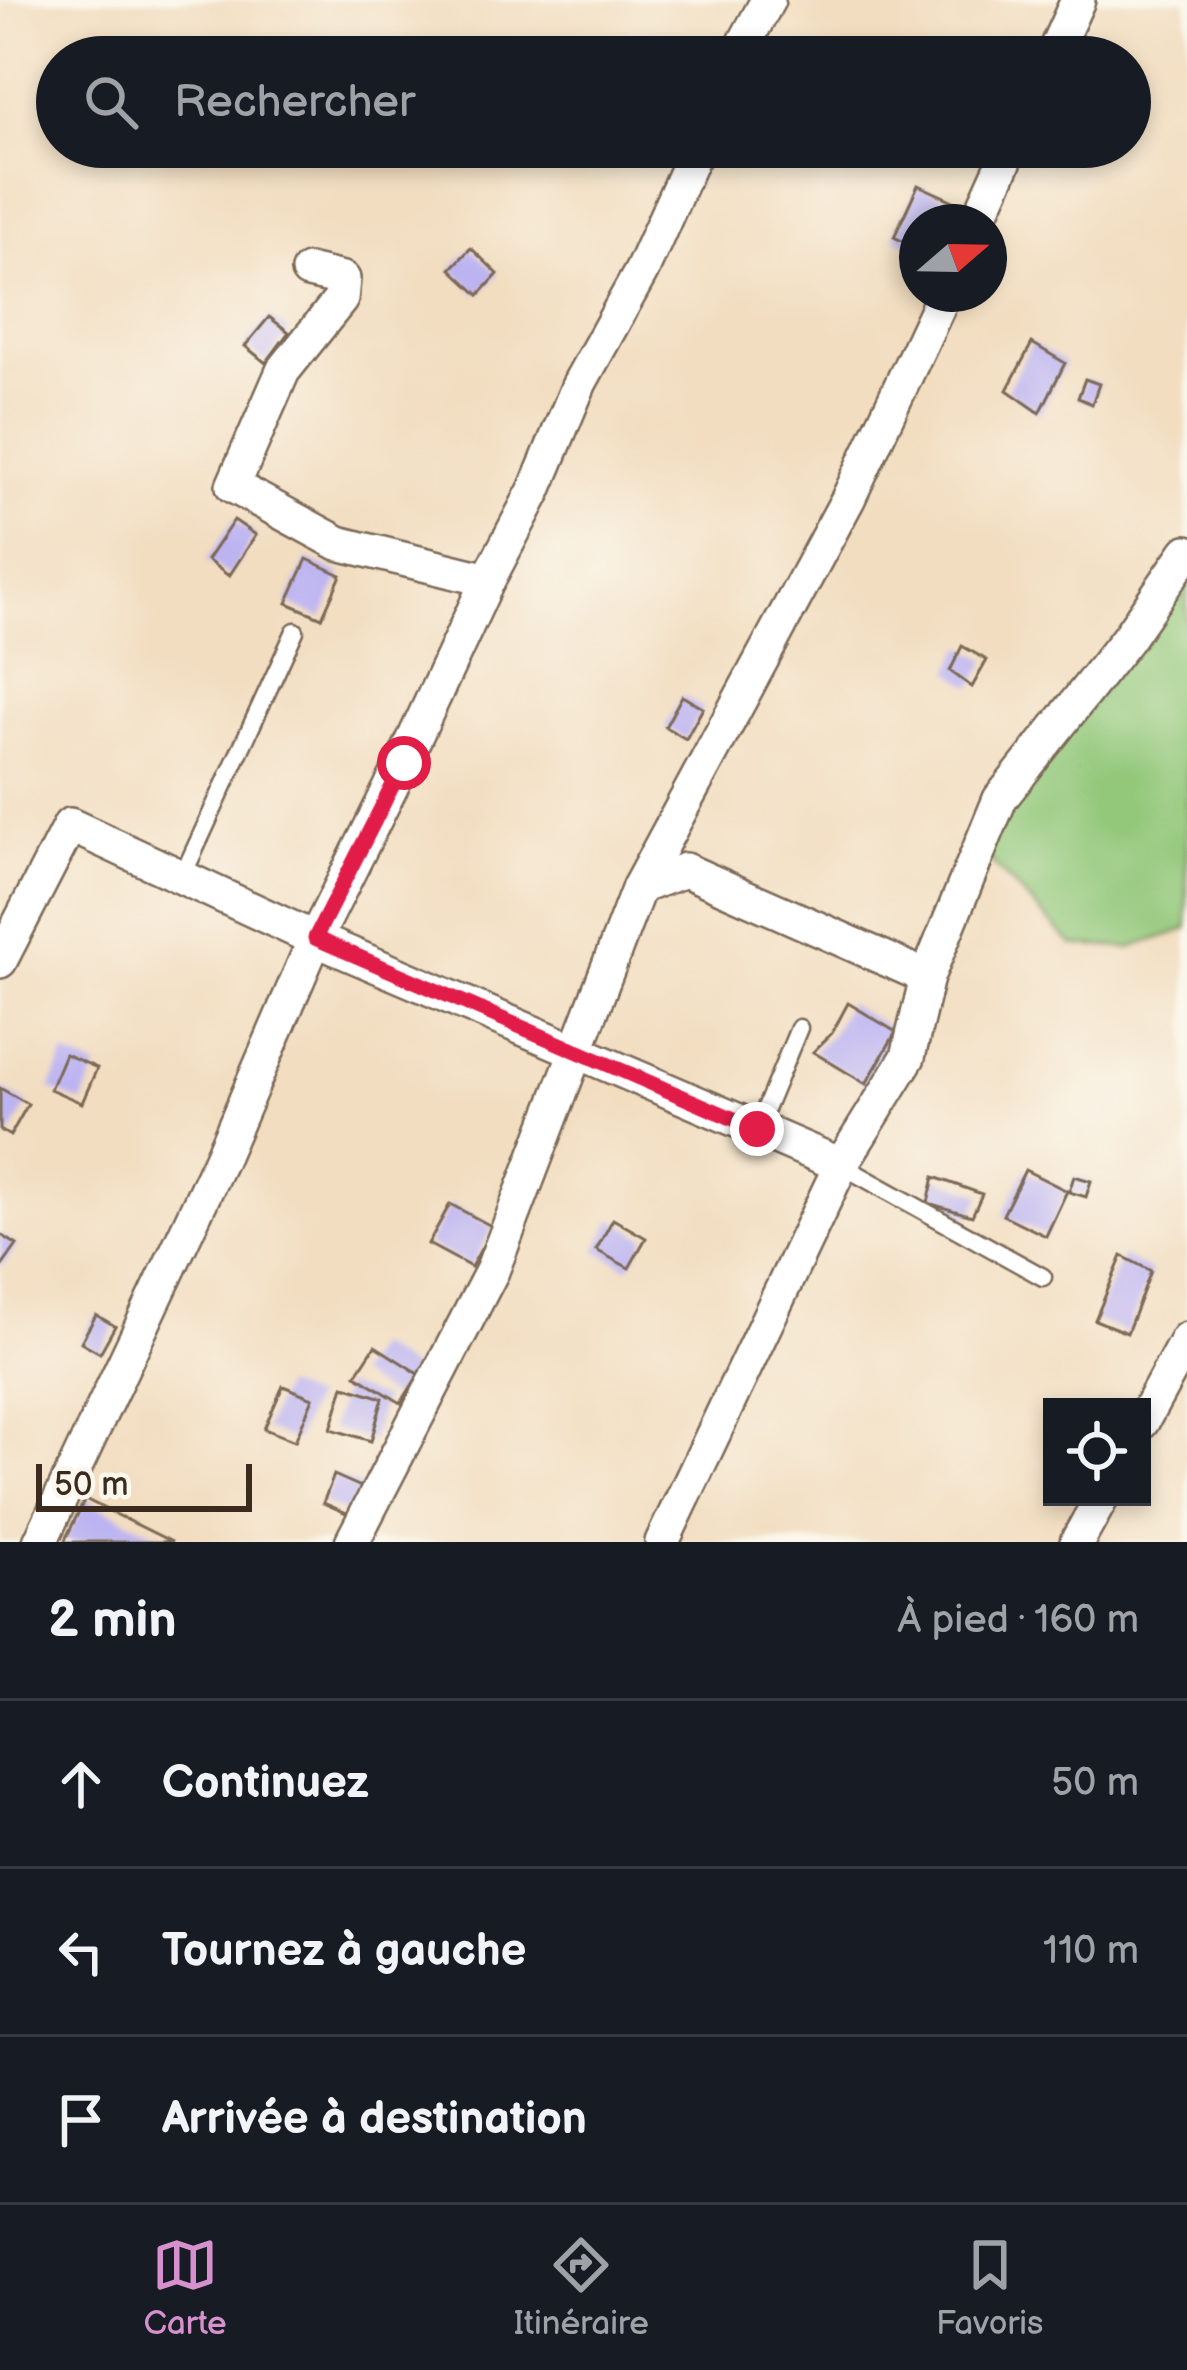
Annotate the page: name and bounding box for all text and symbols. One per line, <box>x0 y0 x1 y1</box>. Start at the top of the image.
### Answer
search box <box>36 36 1151 168</box>
icon: search <box>78 69 144 135</box>
text: Rechercher <box>174 75 415 130</box>
north arrow <box>899 204 1007 312</box>
route start <box>377 736 431 790</box>
route end <box>730 1102 784 1156</box>
map controls <box>1043 1398 1151 1506</box>
button: locate <box>1043 1398 1151 1506</box>
scale bar <box>36 1458 252 1511</box>
text: 50 m <box>54 1465 129 1505</box>
text: 2 min <box>48 1590 177 1651</box>
text: À pied · 160 m <box>897 1597 1139 1644</box>
icon: ahead <box>48 1751 114 1817</box>
text: Continuez <box>162 1756 369 1811</box>
text: 50 m <box>1051 1760 1139 1807</box>
icon: left <box>48 1919 114 1985</box>
text: Tournez à gauche <box>162 1924 526 1979</box>
text: 110 m <box>1043 1928 1139 1975</box>
icon: arrive <box>48 2087 114 2153</box>
text: Arrivée à destination <box>162 2092 587 2147</box>
tab: Carte <box>144 2232 227 2344</box>
tab: Itinéraire <box>514 2232 649 2344</box>
tab: Favoris <box>936 2232 1043 2344</box>

